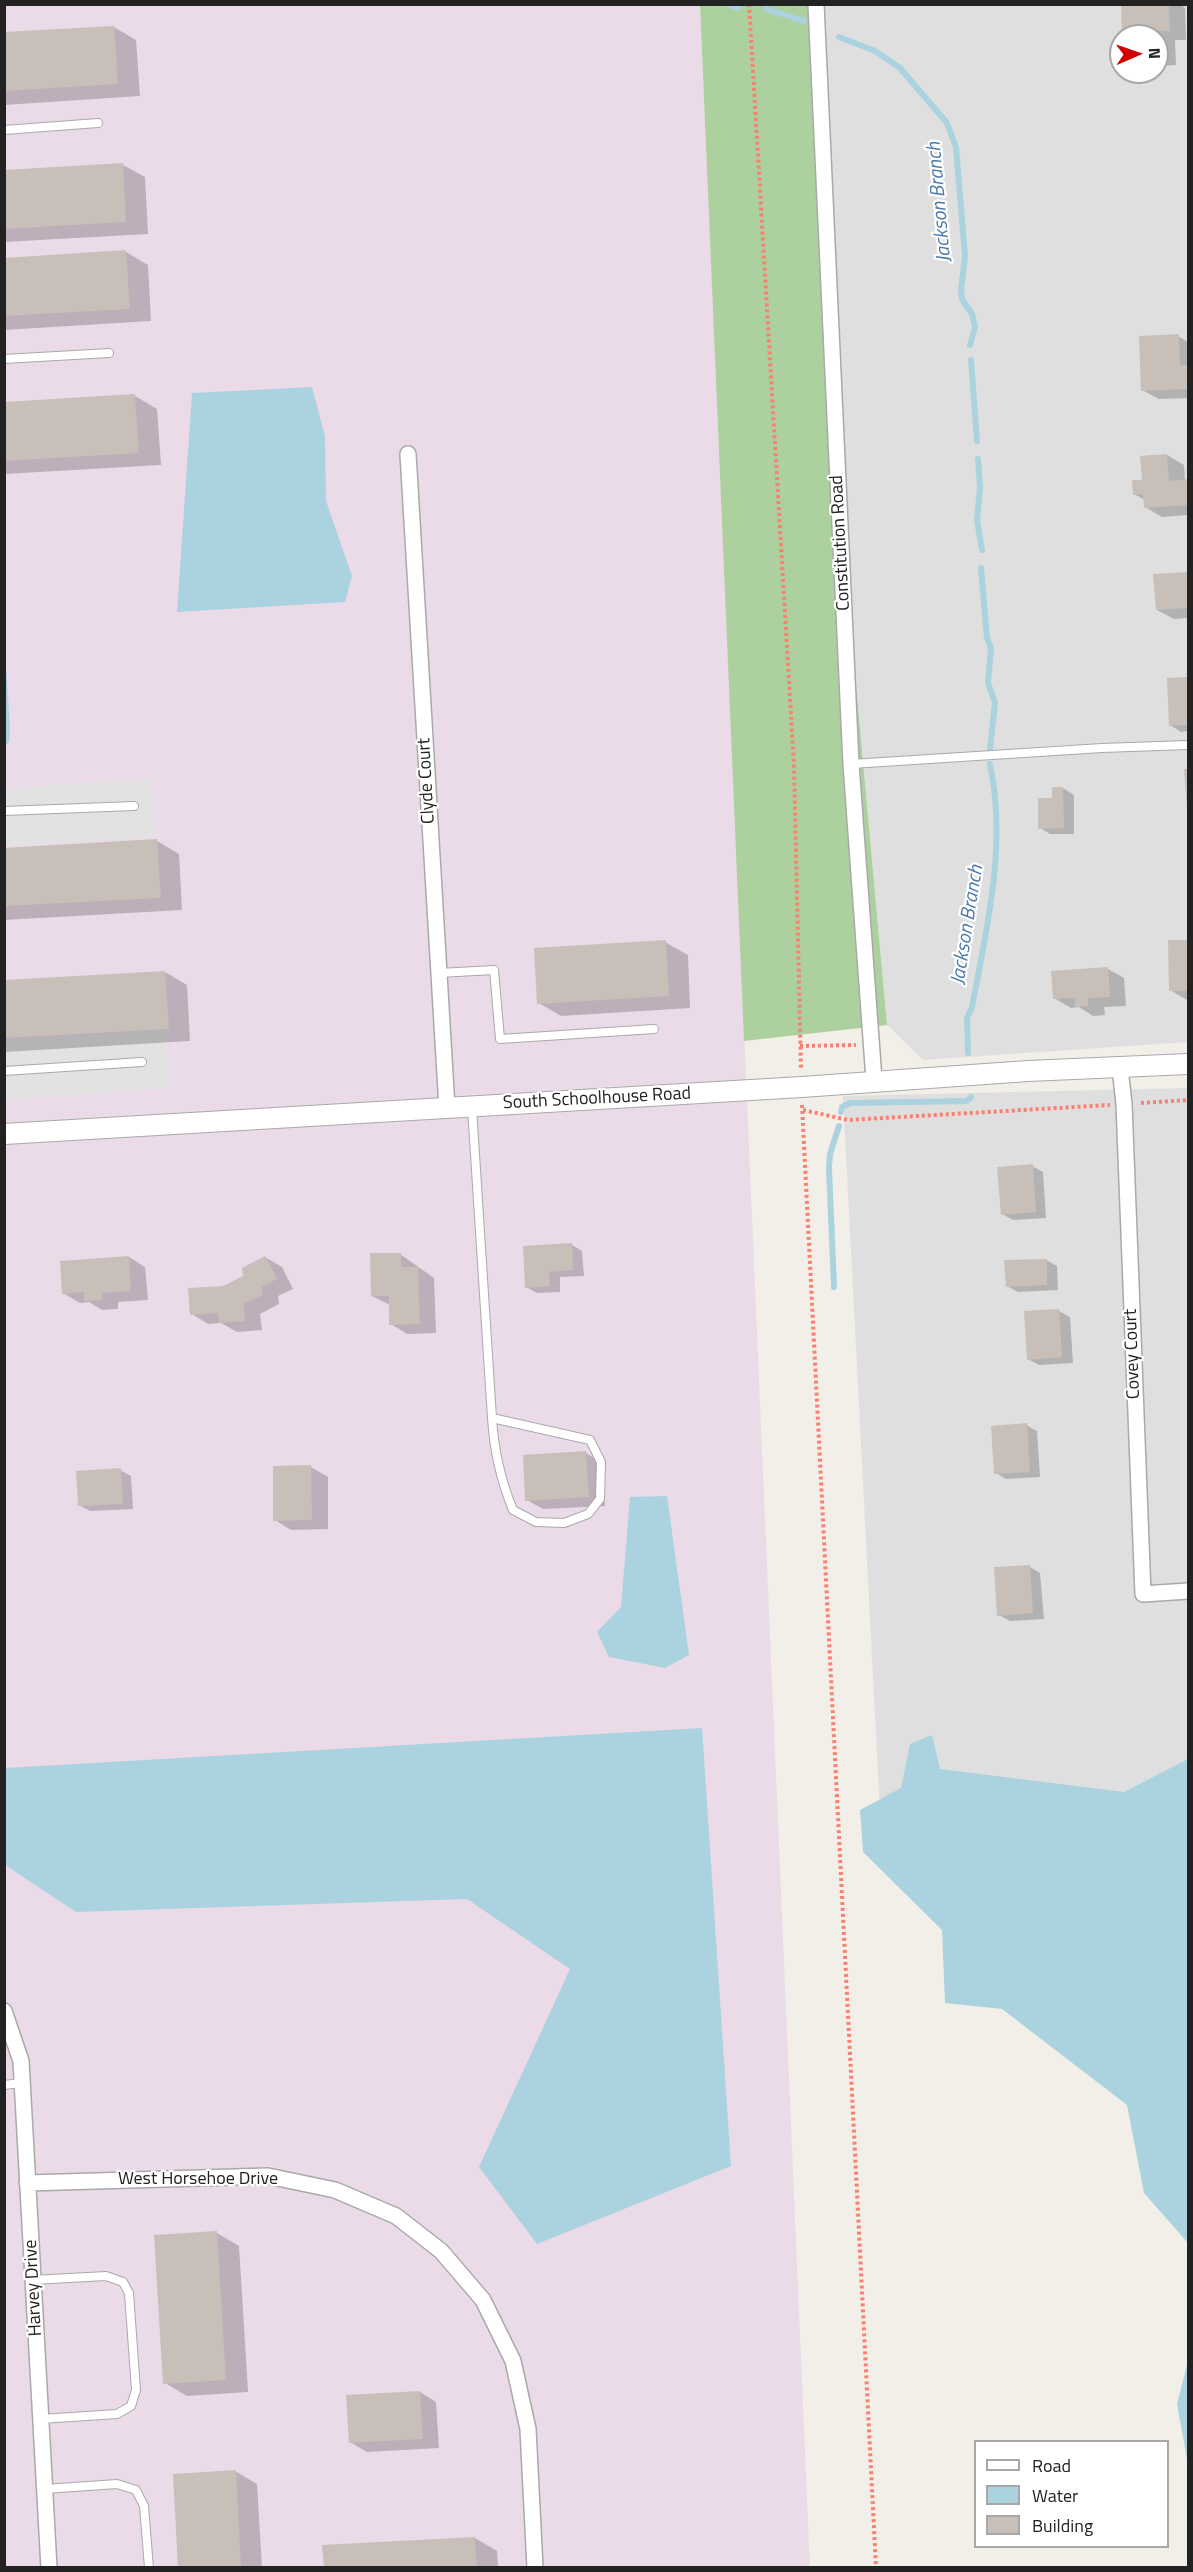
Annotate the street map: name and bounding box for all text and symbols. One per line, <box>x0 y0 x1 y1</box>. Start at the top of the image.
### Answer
north arrow <box>1109 24 1169 84</box>
text: N <box>1143 47 1167 59</box>
water label: Jackson Branch <box>923 141 957 263</box>
street label: Constitution Road <box>827 475 855 611</box>
street label: Clyde Court <box>414 737 440 825</box>
water label: Jackson Branch <box>947 864 989 986</box>
street label: South Schoolhouse Road <box>502 1083 692 1115</box>
street label: Covey Court <box>1121 1309 1145 1399</box>
street label: West Horsehoe Drive <box>118 2169 278 2191</box>
street label: Harvey Drive <box>21 2239 47 2337</box>
legend <box>974 2440 1169 2548</box>
text: Road <box>1032 2452 1071 2479</box>
text: Water <box>1032 2482 1078 2509</box>
text: Building <box>1032 2512 1093 2539</box>

